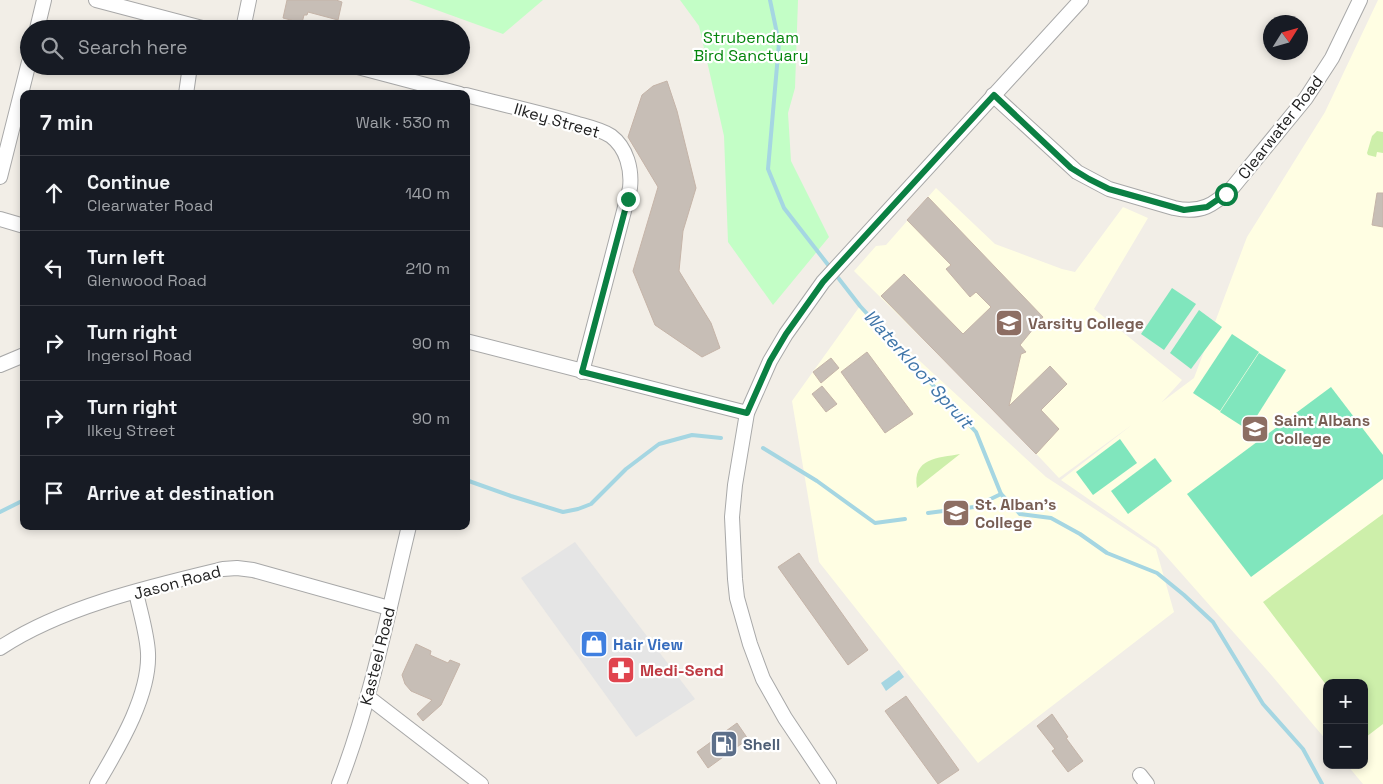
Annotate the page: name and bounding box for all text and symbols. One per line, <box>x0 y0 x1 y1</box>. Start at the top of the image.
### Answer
north arrow <box>1263 15 1308 60</box>
search box <box>20 20 470 75</box>
park label: Strubendam Bird Sanctuary <box>694 27 808 66</box>
icon: search <box>38 34 66 62</box>
text: Search here <box>78 35 188 60</box>
street label: Clearwater Road <box>1233 71 1328 184</box>
street label: Ilkey Street <box>512 98 602 143</box>
text: 7 min <box>40 109 93 136</box>
text: Walk · 530 m <box>356 112 450 133</box>
text: Continue <box>87 170 170 195</box>
icon: ahead <box>40 179 68 207</box>
text: 140 m <box>405 183 450 204</box>
route start <box>1215 183 1238 206</box>
route end <box>617 188 640 211</box>
text: Clearwater Road <box>87 195 213 216</box>
text: Turn left <box>87 245 165 270</box>
icon: left <box>40 254 68 282</box>
text: 210 m <box>406 258 450 279</box>
text: Glenwood Road <box>87 270 207 291</box>
water label: Waterkloof Spruit <box>859 304 979 434</box>
school or university icon: Varsity College <box>994 308 1024 338</box>
place label: Varsity College <box>1028 313 1144 334</box>
text: Turn right <box>87 320 177 345</box>
icon: right <box>40 329 68 357</box>
text: 90 m <box>412 333 450 354</box>
text: Ingersol Road <box>87 345 192 366</box>
text: Turn right <box>87 395 177 420</box>
icon: right <box>40 404 68 432</box>
text: 90 m <box>412 408 450 429</box>
place label: Saint Albans College <box>1274 410 1370 449</box>
school or university icon: Saint Albans College <box>1240 414 1270 444</box>
text: Ilkey Street <box>87 420 175 441</box>
icon: arrive <box>40 479 68 507</box>
text: Arrive at destination <box>87 481 275 506</box>
place label: St. Alban's College <box>975 494 1057 533</box>
school or university icon: St. Alban's College <box>941 498 971 528</box>
street label: Jason Road <box>131 561 223 604</box>
street label: Kasteel Road <box>355 605 400 707</box>
shop icon: Hair View <box>579 629 609 659</box>
place label: Hair View <box>613 634 683 655</box>
pharmacy icon: Medi-Send <box>606 655 636 685</box>
place label: Medi-Send <box>640 660 724 681</box>
map controls <box>1323 679 1368 769</box>
button: + <box>1323 679 1368 724</box>
button: − <box>1323 724 1368 769</box>
fuel station icon: Shell <box>709 729 739 759</box>
place label: Shell <box>743 734 780 755</box>

